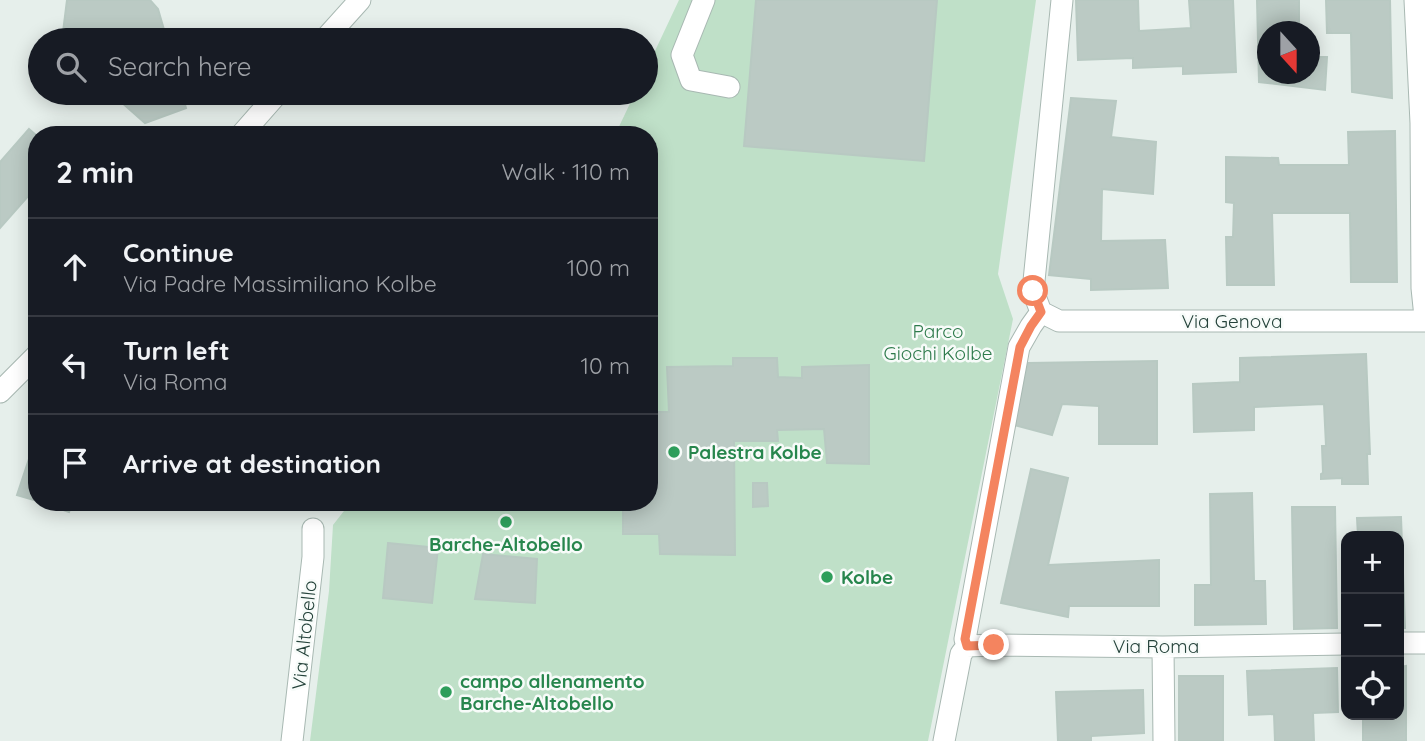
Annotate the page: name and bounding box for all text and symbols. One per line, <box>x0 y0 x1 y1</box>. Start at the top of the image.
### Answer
north arrow <box>1257 21 1320 84</box>
search box <box>28 28 658 105</box>
icon: search <box>52 48 90 86</box>
text: Search here <box>108 50 252 83</box>
text: 2 min <box>56 153 134 191</box>
text: Walk · 110 m <box>501 157 630 186</box>
text: Continue <box>123 236 234 269</box>
icon: ahead <box>56 248 94 286</box>
text: 100 m <box>567 253 630 282</box>
text: Via Padre Massimiliano Kolbe <box>123 269 437 298</box>
route start <box>1017 275 1048 306</box>
street label: Via Genova <box>1181 309 1283 333</box>
park label: Parco Giochi Kolbe <box>883 319 993 365</box>
text: Turn left <box>123 334 230 367</box>
icon: left <box>56 346 94 384</box>
text: 10 m <box>581 351 630 380</box>
text: Via Roma <box>123 367 228 396</box>
place label: Palestra Kolbe <box>688 440 822 464</box>
icon: arrive <box>56 444 94 482</box>
marker: Palestra Kolbe <box>666 444 682 460</box>
text: Arrive at destination <box>123 447 381 480</box>
marker: Barche-Altobello <box>498 514 514 530</box>
map controls <box>1341 531 1404 720</box>
button: + <box>1341 531 1404 594</box>
place label: Barche-Altobello <box>429 532 583 556</box>
place label: Kolbe <box>841 565 893 589</box>
marker: Kolbe <box>819 569 835 585</box>
street label: Via Altobello <box>286 579 322 691</box>
button: − <box>1341 594 1404 657</box>
route end <box>978 629 1009 660</box>
street label: Via Roma <box>1113 634 1199 658</box>
button: locate <box>1341 657 1404 720</box>
place label: campo allenamento Barche-Altobello <box>460 669 645 715</box>
marker: campo allenamento Barche-Altobello <box>438 684 454 700</box>

